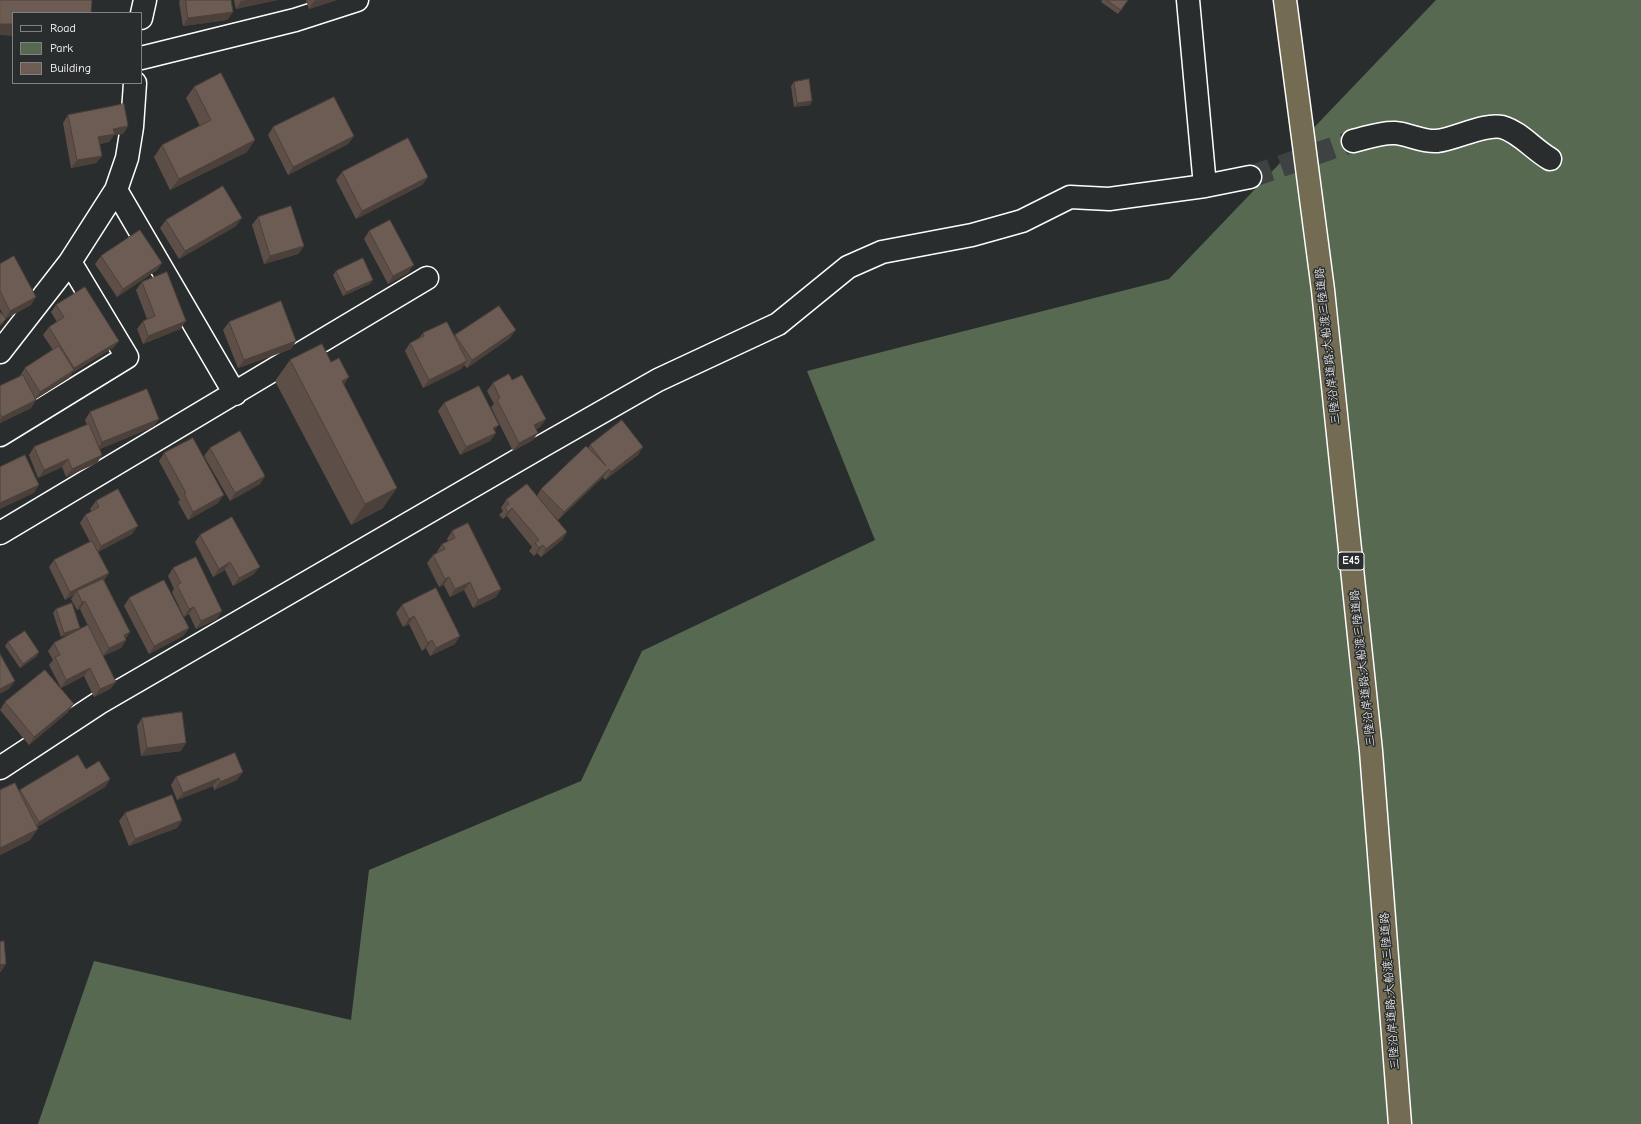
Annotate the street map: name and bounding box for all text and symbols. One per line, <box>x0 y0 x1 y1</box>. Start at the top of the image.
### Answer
legend <box>12 12 142 84</box>
text: Road <box>50 21 76 35</box>
text: Park <box>50 41 73 55</box>
text: Building <box>50 61 91 75</box>
street label: 三陸沿岸道路;大船渡三陸道路 <box>1313 266 1343 426</box>
road number: E45 <box>1338 552 1364 570</box>
street label: 三陸沿岸道路;大船渡三陸道路 <box>1348 588 1378 748</box>
street label: 三陸沿岸道路;大船渡三陸道路 <box>1377 911 1403 1071</box>

